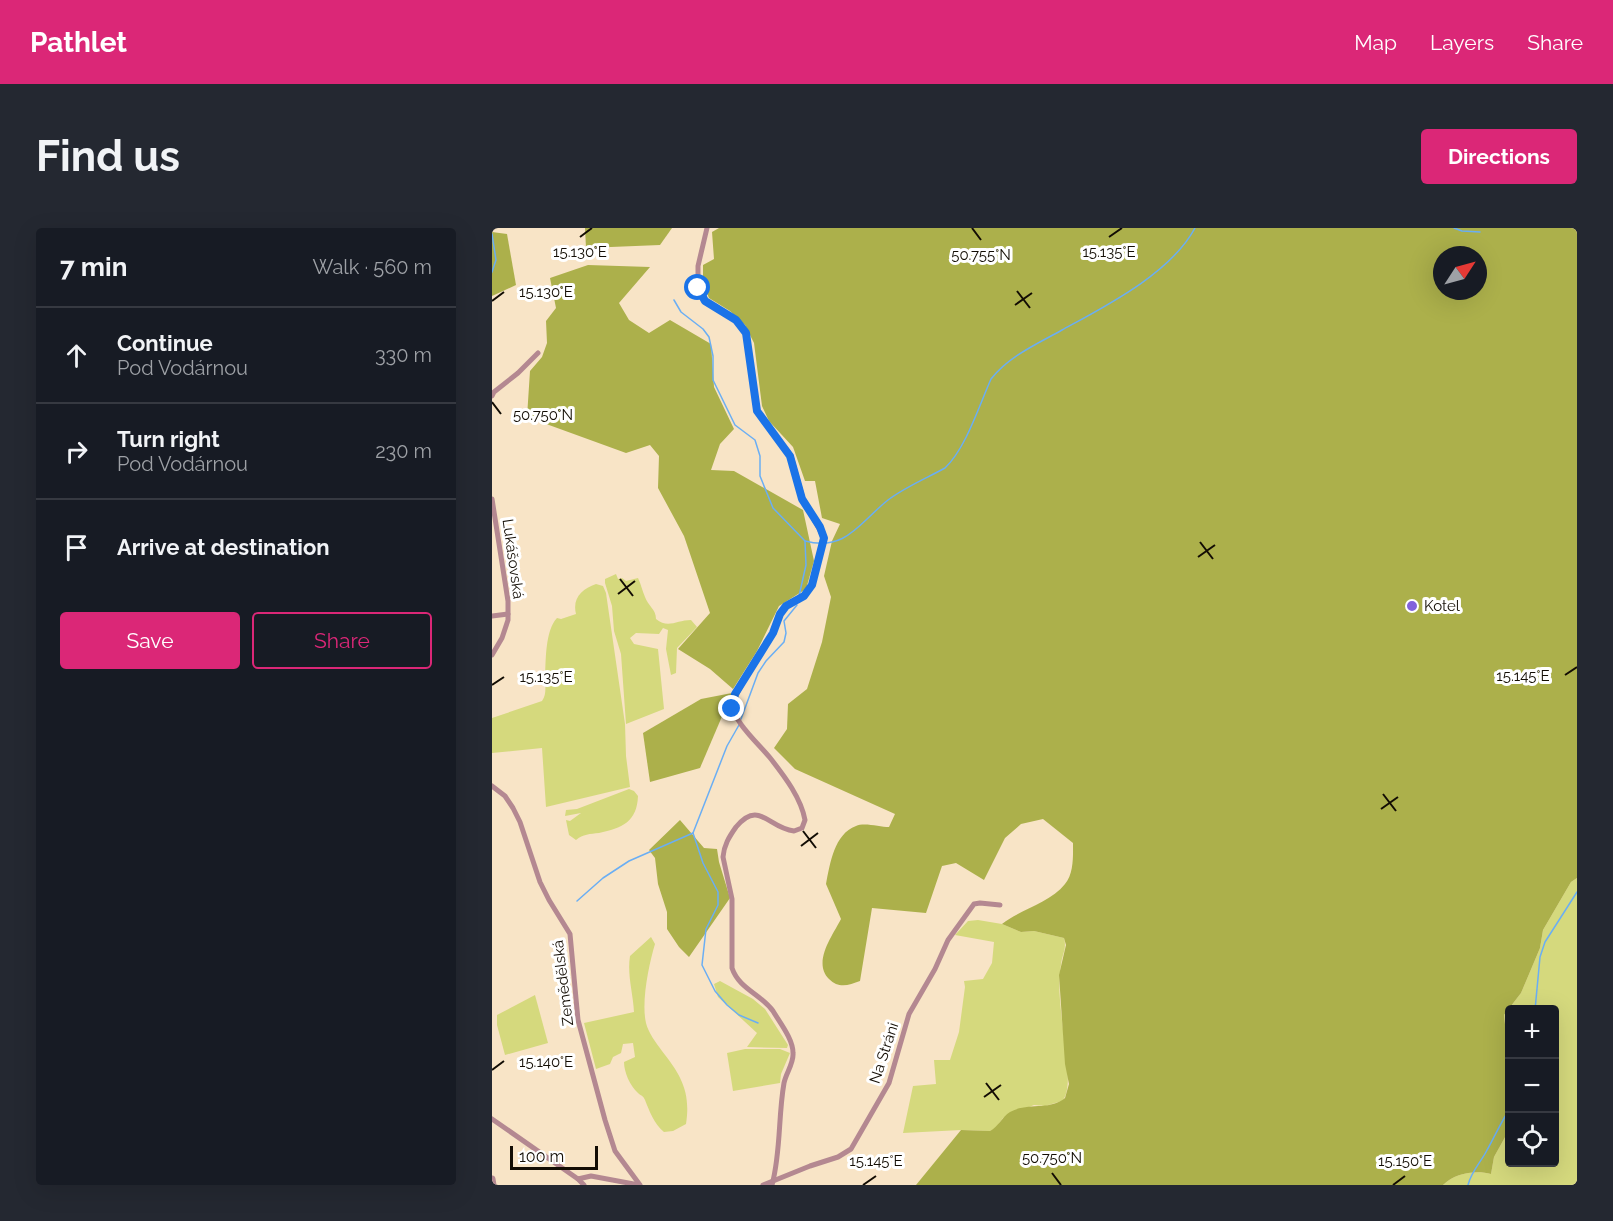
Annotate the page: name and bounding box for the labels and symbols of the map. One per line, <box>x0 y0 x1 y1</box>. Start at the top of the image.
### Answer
text: 15.130°E <box>553 243 607 261</box>
text: 15.135°E <box>1082 243 1136 261</box>
text: 50.755°N <box>951 246 1011 264</box>
north arrow <box>1433 246 1487 300</box>
route start <box>684 274 710 300</box>
text: 15.130°E <box>519 283 573 301</box>
text: 50.750°N <box>513 406 573 424</box>
street label: Lukášovská <box>498 518 528 600</box>
place label: Kotel <box>1424 597 1461 615</box>
marker: Kotel <box>1405 599 1419 613</box>
text: 15.145°E <box>1496 667 1550 685</box>
text: 15.135°E <box>519 668 573 686</box>
route end <box>718 695 744 721</box>
street label: Zemědělská <box>549 939 577 1027</box>
street label: Na Stráni <box>866 1020 902 1086</box>
text: 15.140°E <box>519 1053 573 1071</box>
scale bar <box>510 1143 598 1170</box>
text: 50.750°N <box>1022 1149 1082 1167</box>
text: 15.145°E <box>849 1152 903 1170</box>
text: 15.150°E <box>1378 1152 1432 1170</box>

